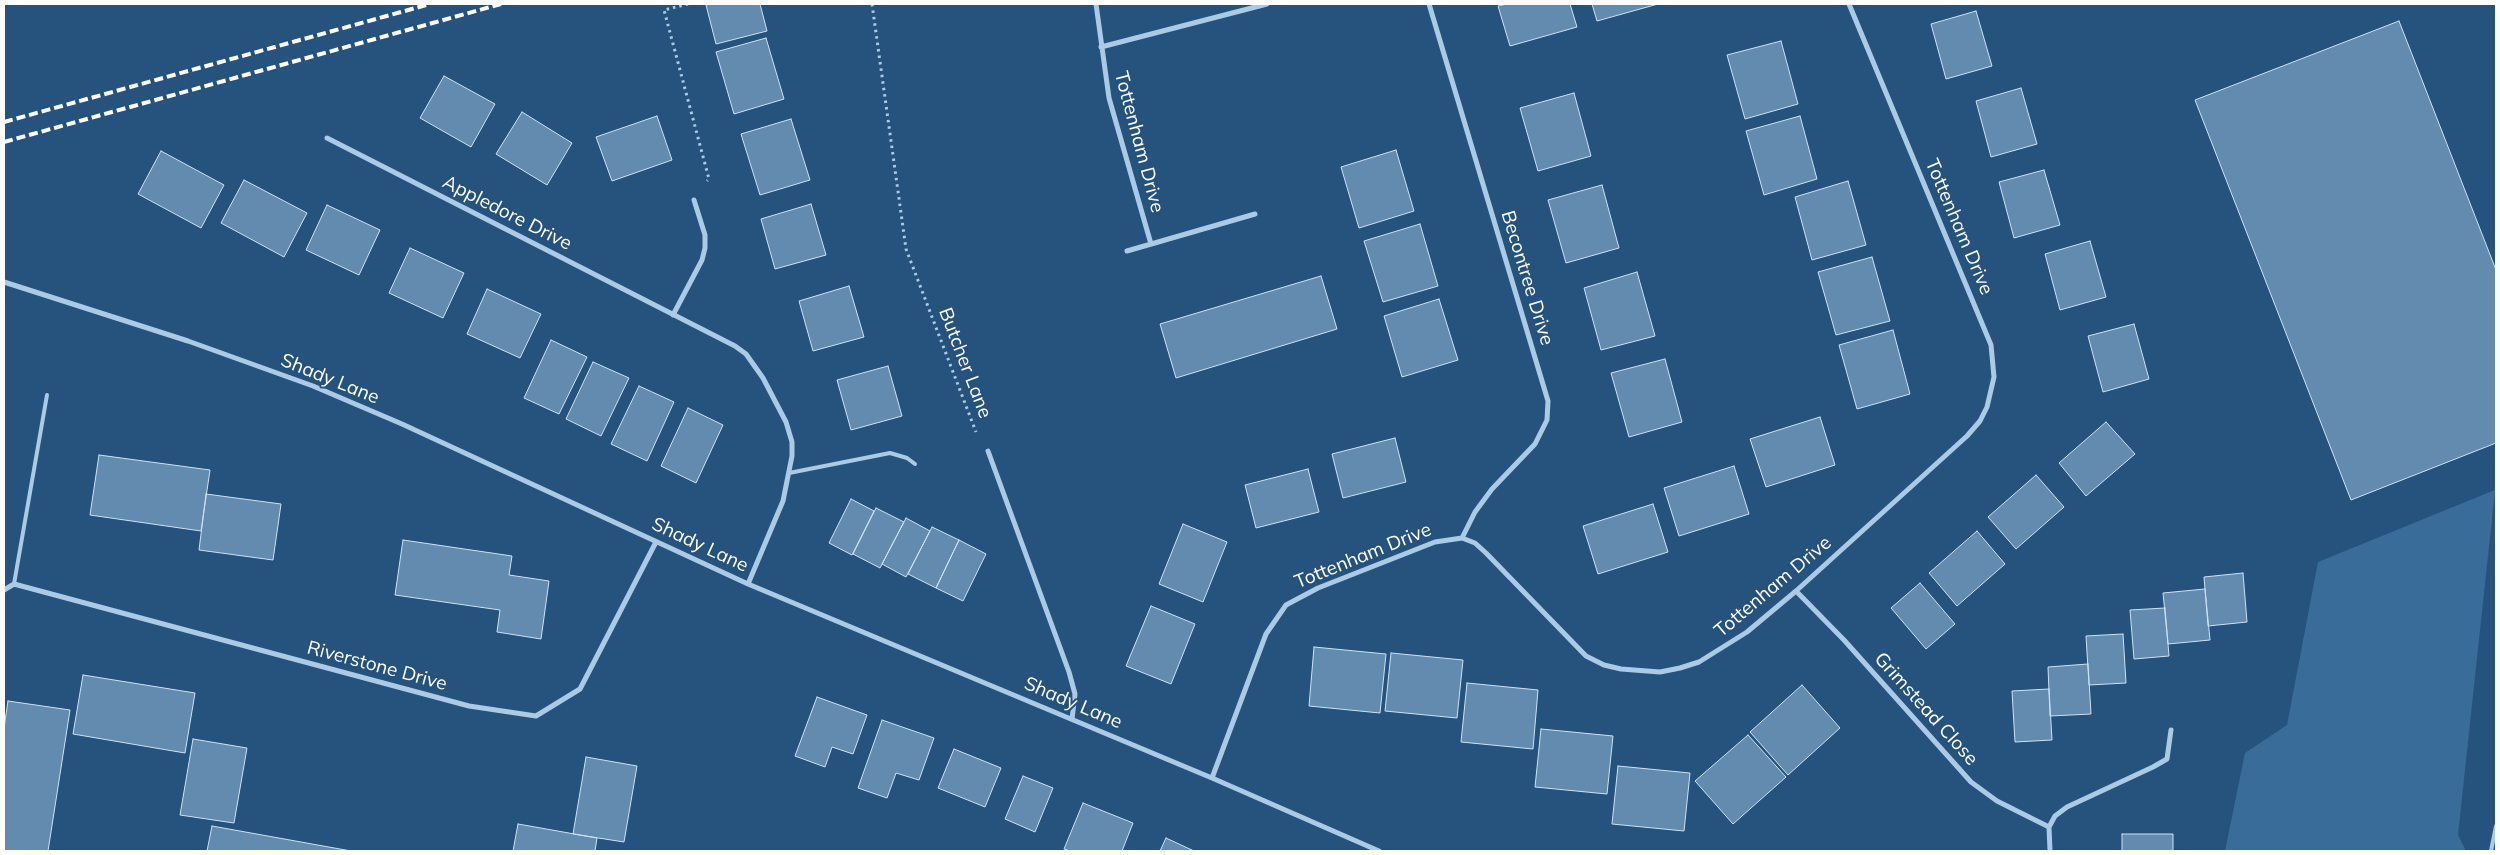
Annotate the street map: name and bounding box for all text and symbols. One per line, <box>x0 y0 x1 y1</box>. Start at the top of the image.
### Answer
street label: Tottenham Drive <box>1109 69 1169 215</box>
street label: Tottenham Drive <box>1920 156 1998 298</box>
street label: Appledore Drive <box>439 171 575 255</box>
street label: Becontree Drive <box>1496 208 1558 348</box>
street label: Butcher Lane <box>934 305 996 421</box>
street label: Shady Lane <box>277 349 383 409</box>
street label: Shady Lane <box>648 513 752 577</box>
street label: Tottenham Drive <box>1291 518 1435 594</box>
street label: Tottenham Drive <box>1710 532 1836 642</box>
street label: Riverstone Drive <box>305 636 449 696</box>
street label: Grimstead Close <box>1869 648 1983 770</box>
street label: Shady Lane <box>1021 672 1125 734</box>

